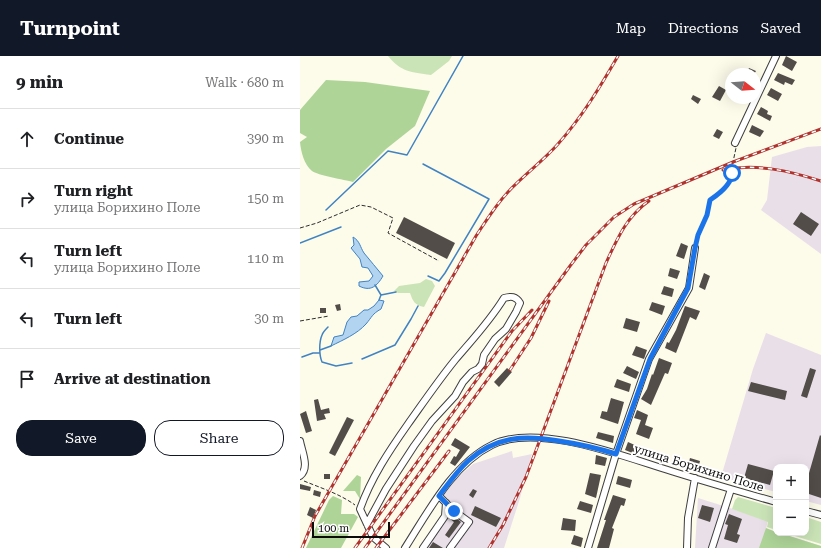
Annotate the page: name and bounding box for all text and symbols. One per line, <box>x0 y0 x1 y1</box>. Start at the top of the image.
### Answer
text: Turnpoint <box>20 17 120 40</box>
text: Map <box>616 20 646 36</box>
text: Directions <box>668 20 738 36</box>
text: Saved <box>760 20 801 36</box>
north arrow <box>725 68 761 104</box>
text: 9 min <box>16 72 63 92</box>
text: Walk · 680 m <box>205 75 284 90</box>
icon: ahead <box>16 128 38 150</box>
text: Continue <box>54 130 124 148</box>
text: 390 m <box>247 131 284 146</box>
route start <box>723 164 741 182</box>
text: Turn right <box>54 182 133 200</box>
icon: right <box>16 188 38 210</box>
text: 150 m <box>247 191 284 206</box>
text: улица Борихино Поле <box>54 200 200 215</box>
text: Turn left <box>54 242 122 260</box>
icon: left <box>16 248 38 270</box>
text: 110 m <box>247 251 284 266</box>
text: улица Борихино Поле <box>54 260 200 275</box>
icon: left <box>16 308 38 330</box>
text: Turn left <box>54 310 122 328</box>
text: 30 m <box>254 311 284 326</box>
icon: arrive <box>16 368 38 390</box>
text: Arrive at destination <box>54 370 210 388</box>
button: Save <box>16 420 146 456</box>
button: Share <box>154 420 284 456</box>
street label: улица Борихино Поле <box>632 442 766 495</box>
map controls <box>773 464 809 536</box>
button: + <box>773 464 809 500</box>
button: − <box>773 500 809 536</box>
route end <box>445 502 463 520</box>
scale bar <box>312 520 390 539</box>
text: 100 m <box>318 522 349 535</box>

